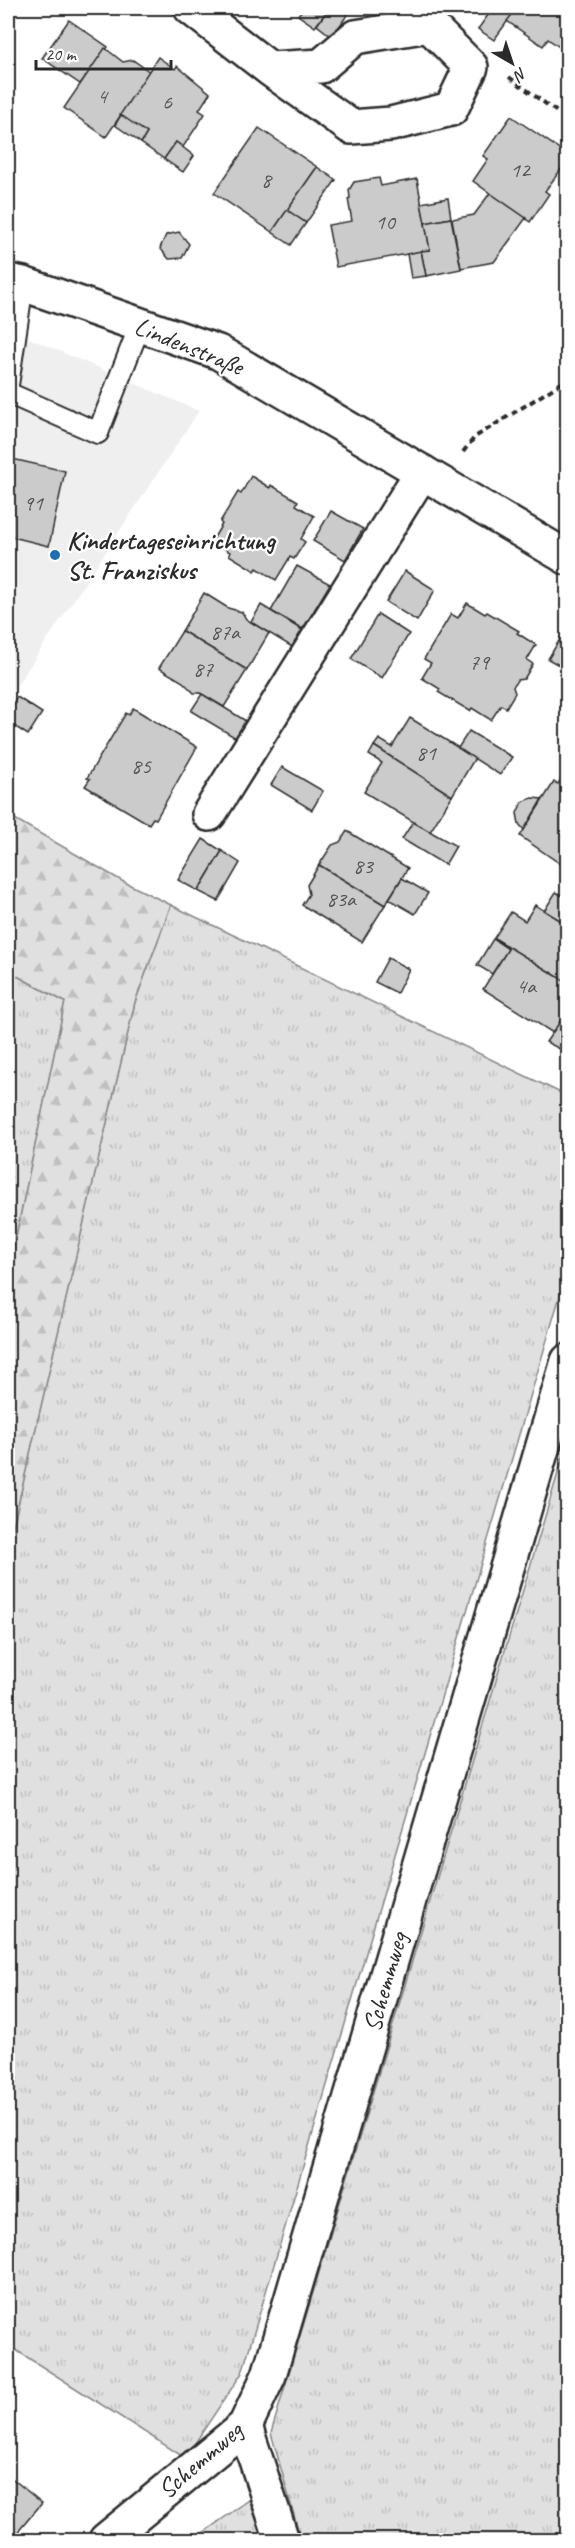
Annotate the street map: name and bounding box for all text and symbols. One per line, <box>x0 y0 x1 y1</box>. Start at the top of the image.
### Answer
scale bar <box>36 33 171 71</box>
north arrow <box>482 33 542 93</box>
text: 20 m <box>45 43 78 65</box>
text: N <box>508 63 531 87</box>
house number: 4 <box>97 82 109 110</box>
house number: 6 <box>162 88 173 116</box>
house number: 12 <box>510 156 532 184</box>
house number: 8 <box>261 166 273 194</box>
house number: 10 <box>375 208 397 236</box>
street label: Lindenstraße <box>130 309 251 384</box>
house number: 91 <box>23 489 44 517</box>
place label: Kindertageseinrichtung St. Franziskus <box>67 524 277 587</box>
marker: Kindertageseinrichtung St. Franziskus <box>48 548 62 562</box>
house number: 87a <box>210 618 241 646</box>
house number: 79 <box>469 648 491 676</box>
house number: 87 <box>193 655 214 683</box>
house number: 81 <box>416 739 437 767</box>
house number: 85 <box>131 752 152 780</box>
house number: 83 <box>353 852 375 880</box>
house number: 83a <box>326 885 357 913</box>
house number: 4a <box>516 972 537 1000</box>
street label: Schemmweg <box>355 1927 415 2035</box>
street label: Schemmweg <box>151 2413 251 2506</box>

